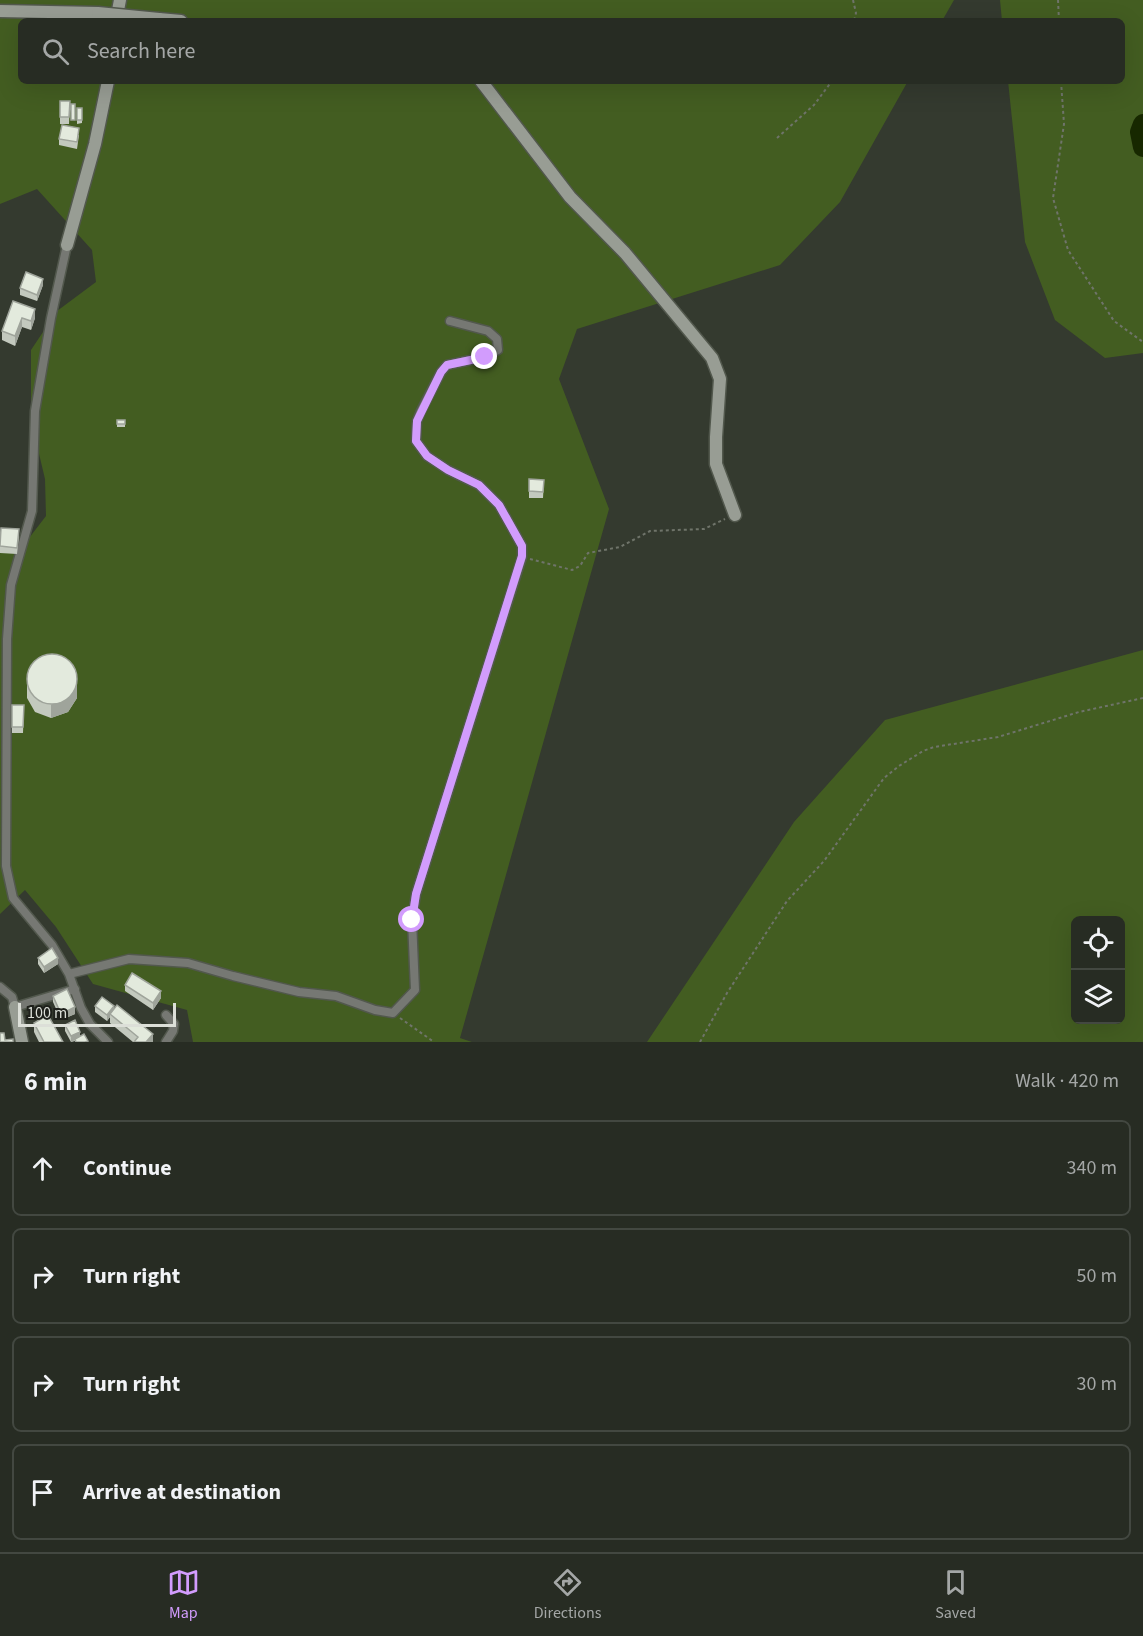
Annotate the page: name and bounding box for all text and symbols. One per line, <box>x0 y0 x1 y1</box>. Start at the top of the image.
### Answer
search box <box>18 18 1125 84</box>
icon: search <box>39 35 72 68</box>
text: Search here <box>87 35 195 67</box>
route end <box>471 343 497 369</box>
route start <box>398 906 424 932</box>
map controls <box>1071 916 1125 1024</box>
button: locate <box>1071 916 1125 970</box>
button: layers <box>1071 970 1125 1024</box>
scale bar <box>18 1000 176 1028</box>
text: 100 m <box>27 1002 67 1024</box>
text: 6 min <box>24 1063 87 1100</box>
text: Walk · 420 m <box>1015 1067 1119 1095</box>
icon: ahead <box>26 1152 59 1185</box>
text: Continue <box>83 1152 172 1184</box>
text: 340 m <box>1067 1154 1117 1182</box>
icon: right <box>26 1260 59 1293</box>
text: Turn right <box>83 1260 180 1292</box>
text: 50 m <box>1077 1262 1117 1290</box>
icon: right <box>26 1368 59 1401</box>
text: Turn right <box>83 1368 180 1400</box>
text: 30 m <box>1077 1370 1117 1398</box>
icon: arrive <box>26 1476 59 1509</box>
text: Arrive at destination <box>83 1476 281 1508</box>
tab: Map <box>167 1566 200 1624</box>
tab: Directions <box>534 1566 601 1624</box>
tab: Saved <box>935 1566 976 1624</box>

